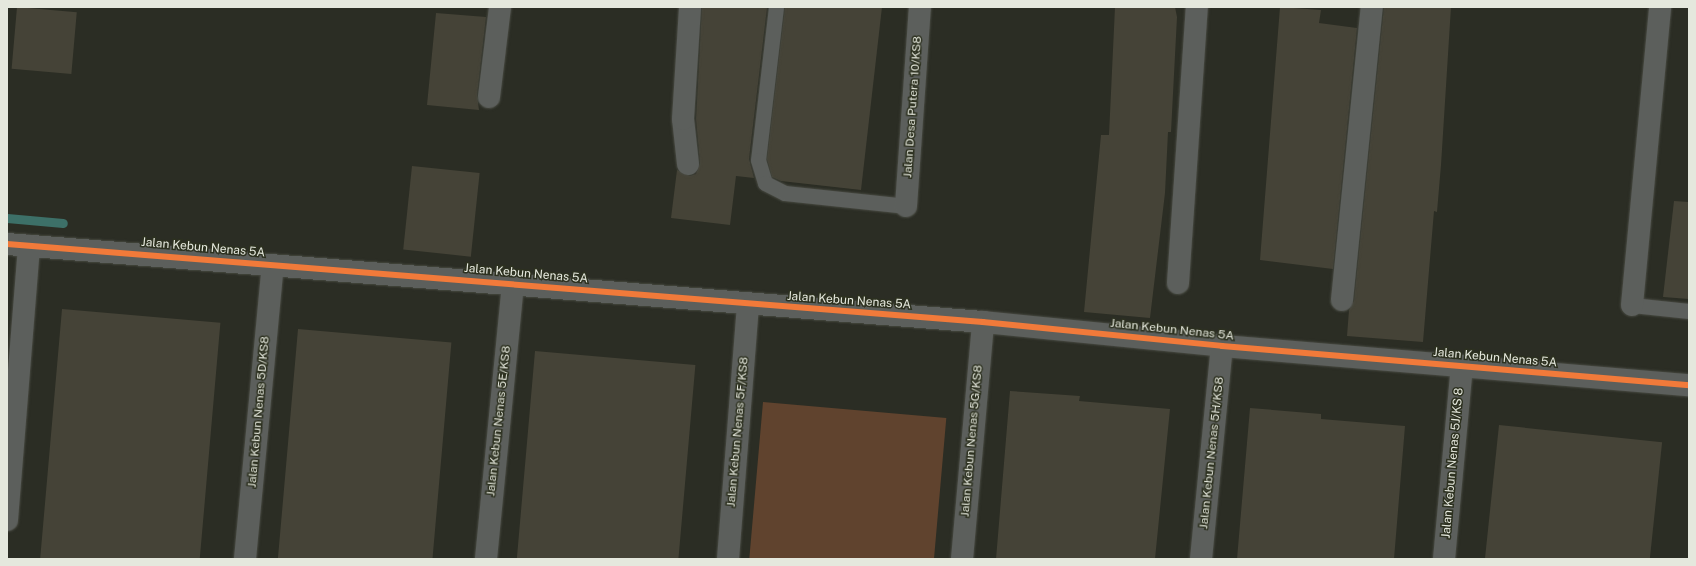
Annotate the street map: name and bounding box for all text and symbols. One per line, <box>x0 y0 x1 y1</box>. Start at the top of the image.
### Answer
street label: Jalan Desa Putera 10/KS8 <box>901 36 925 178</box>
street label: Jalan Kebun Nenas 5A <box>140 235 266 261</box>
street label: Jalan Kebun Nenas 5A <box>463 261 589 287</box>
street label: Jalan Kebun Nenas 5A <box>786 289 912 313</box>
street label: Jalan Kebun Nenas 5A <box>1109 316 1235 344</box>
street label: Jalan Kebun Nenas 5D/KS8 <box>245 336 273 488</box>
street label: Jalan Kebun Nenas 5E/KS8 <box>484 345 514 497</box>
street label: Jalan Kebun Nenas 5A <box>1432 345 1558 371</box>
street label: Jalan Kebun Nenas 5F/KS8 <box>724 356 752 508</box>
street label: Jalan Kebun Nenas 5G/KS8 <box>958 364 986 518</box>
street label: Jalan Kebun Nenas 5H/KS8 <box>1197 376 1227 530</box>
street label: Jalan Kebun Nenas 5J/KS 8 <box>1439 387 1467 539</box>

